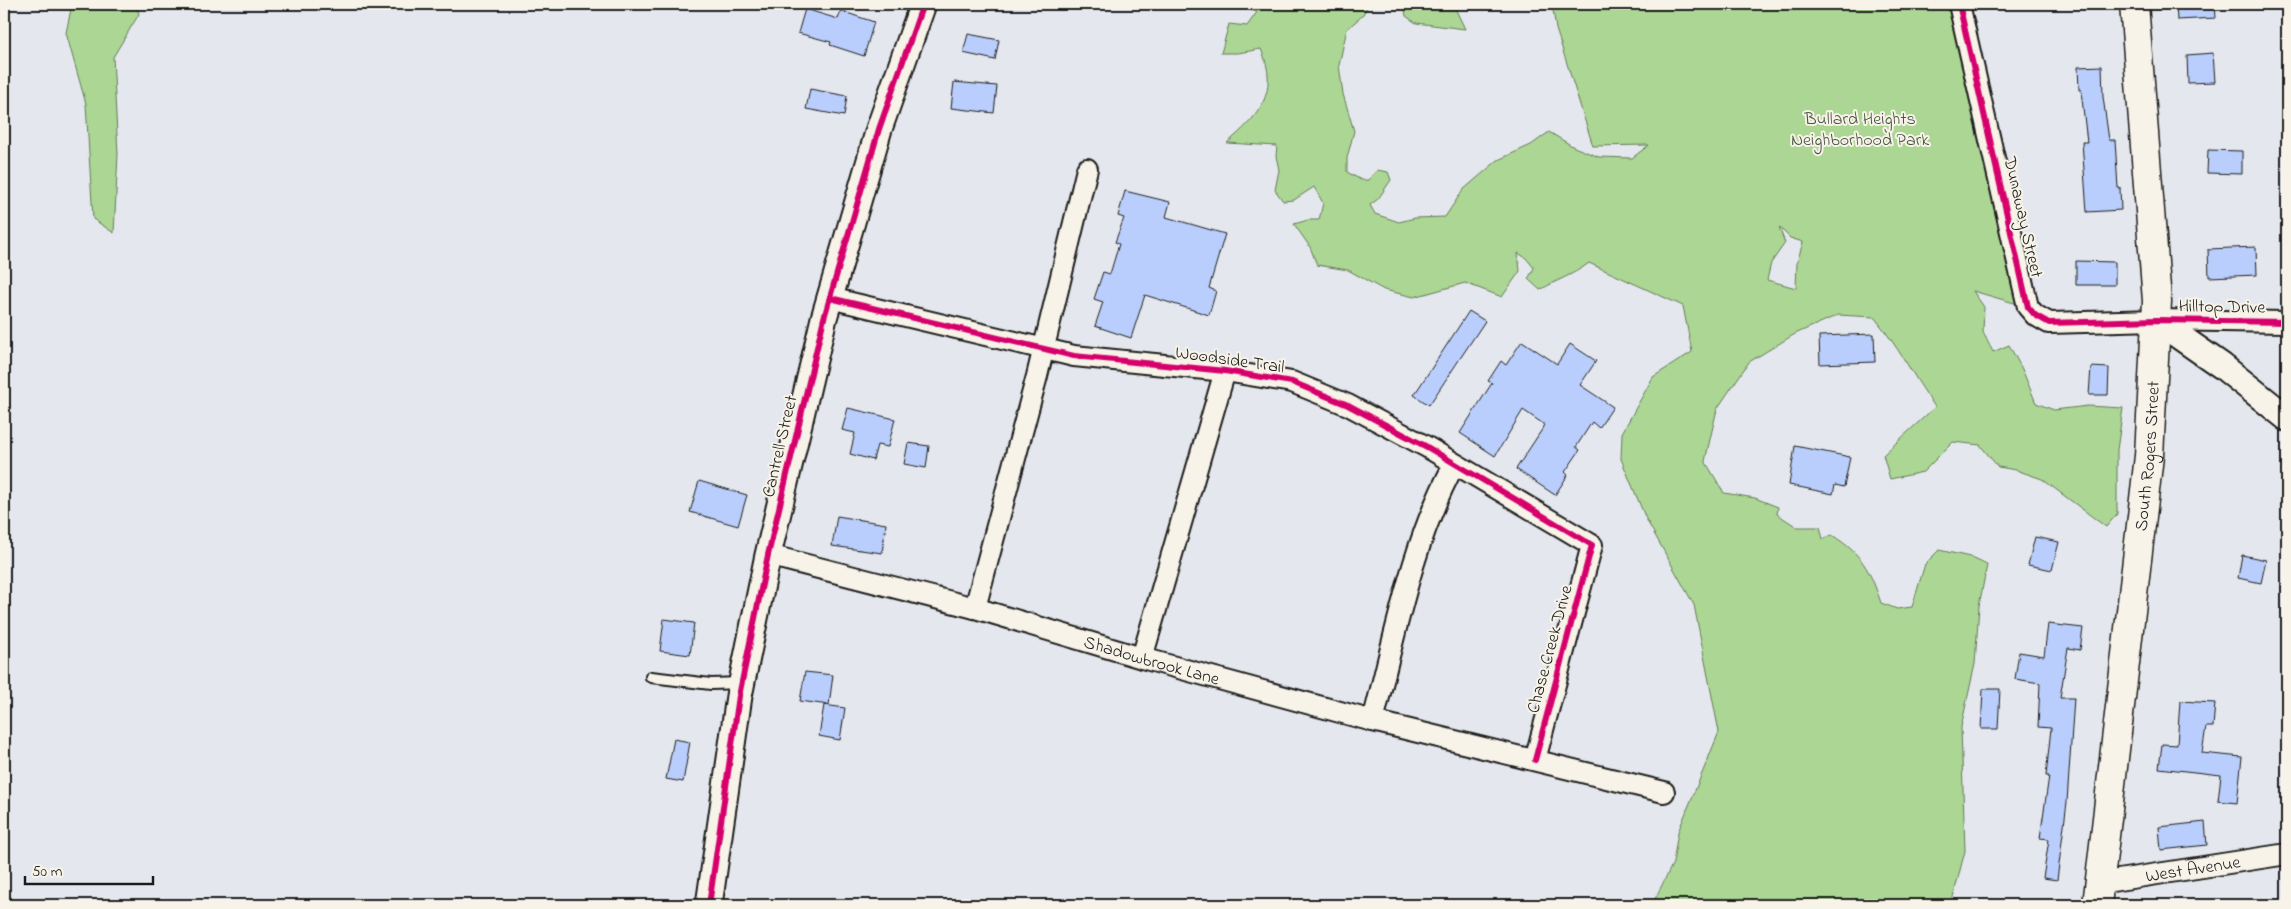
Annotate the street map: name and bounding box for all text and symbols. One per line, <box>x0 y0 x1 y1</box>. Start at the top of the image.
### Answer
park label: Bullard Heights Neighborhood Park <box>1791 107 1929 155</box>
street label: Dunaway Street <box>1995 153 2049 281</box>
street label: Hilltop Drive <box>2178 294 2267 322</box>
street label: Woodside Trail <box>1174 340 1286 381</box>
street label: South Rogers Street <box>2129 380 2168 533</box>
street label: Cantrell Street <box>757 393 805 500</box>
street label: Chase Creek Drive <box>1521 582 1581 716</box>
street label: Shadowbrook Lane <box>1080 630 1223 694</box>
street label: West Avenue <box>2144 850 2243 891</box>
scale bar <box>25 854 152 886</box>
text: 50 m <box>32 861 63 883</box>

